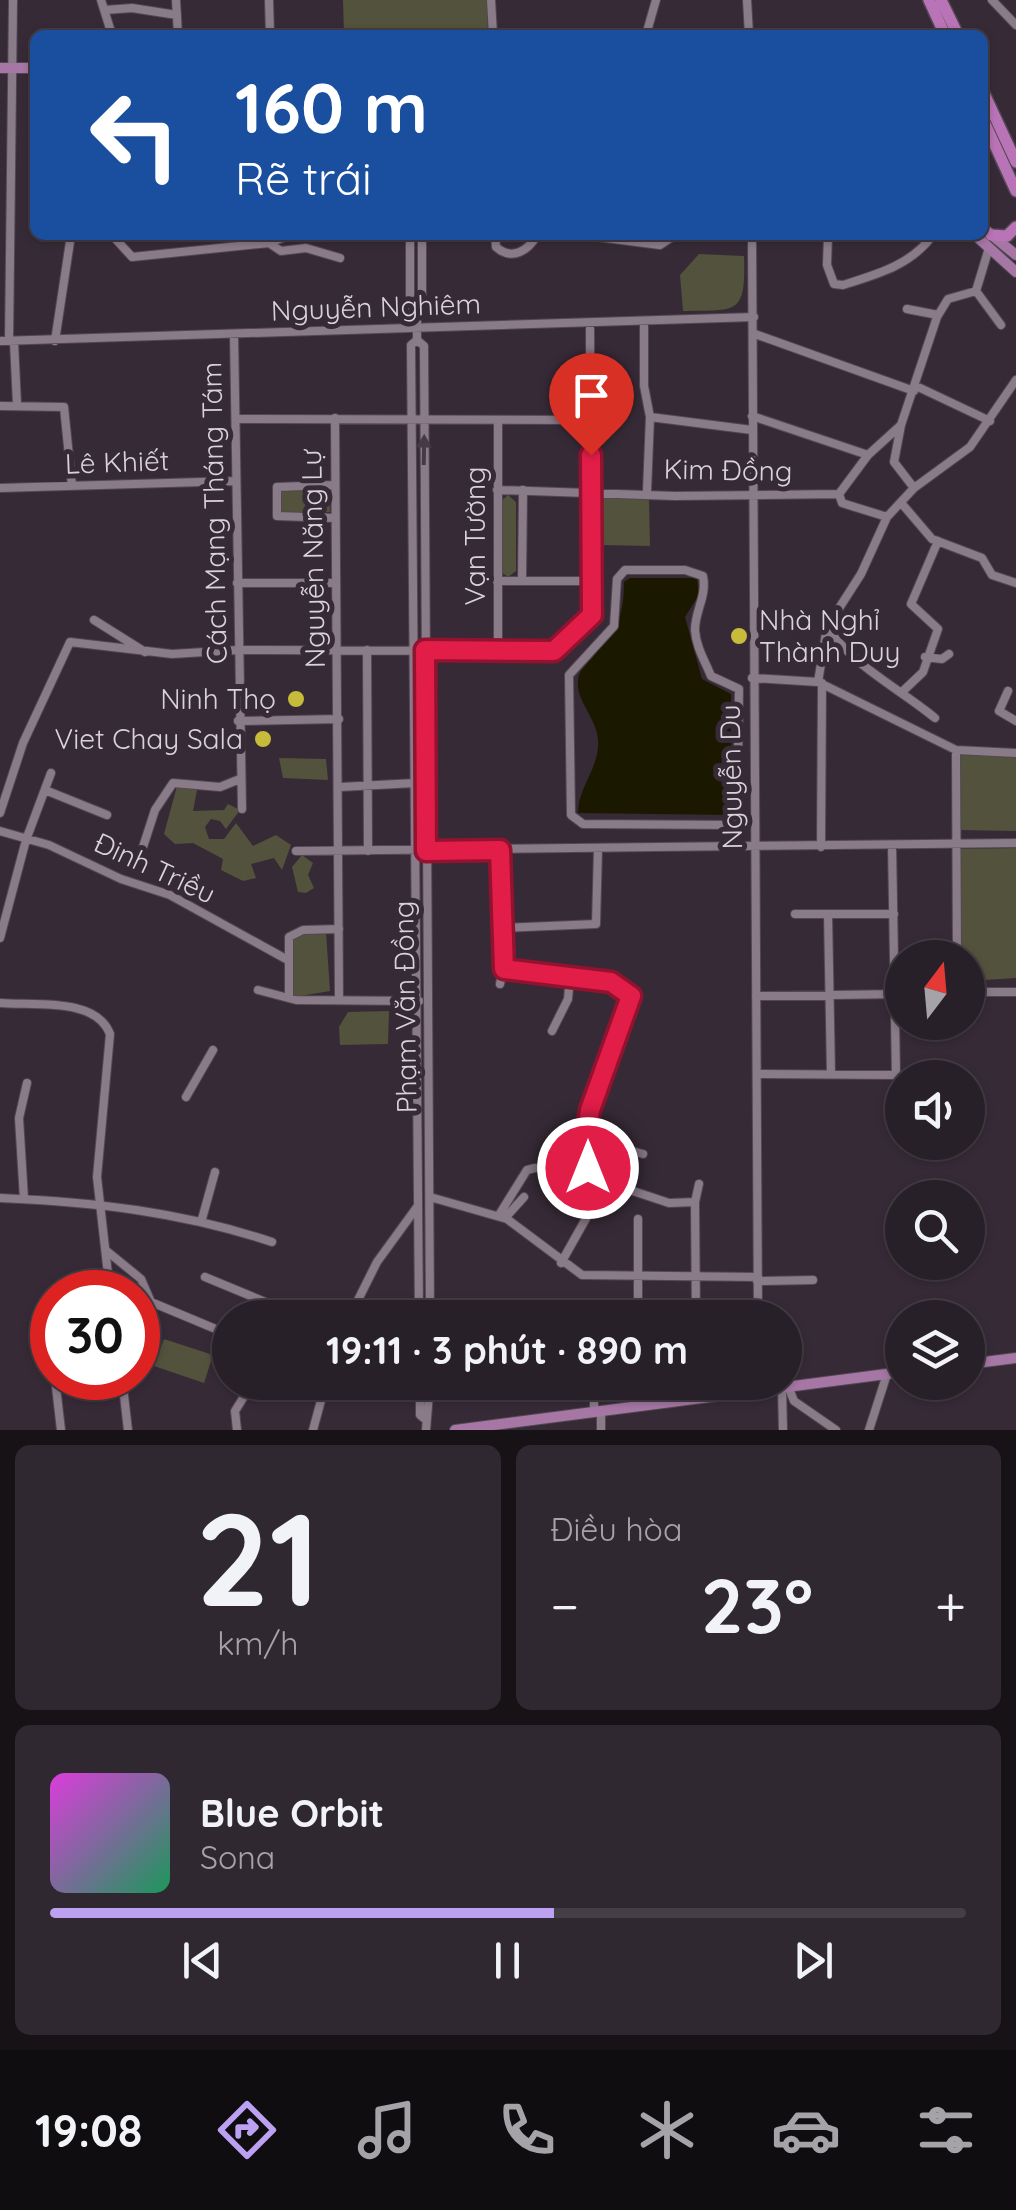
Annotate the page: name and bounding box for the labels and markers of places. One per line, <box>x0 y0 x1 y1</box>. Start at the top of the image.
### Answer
pin <box>549 353 634 456</box>
place label: Nhà Nghỉ Thành Duy <box>759 602 901 669</box>
marker: Nhà Nghỉ Thành Duy <box>728 625 750 647</box>
place label: Ninh Thọ <box>160 681 276 716</box>
marker: Ninh Thọ <box>285 688 307 710</box>
place label: Viet Chay Sala <box>55 721 243 756</box>
marker: Viet Chay Sala <box>252 728 274 750</box>

